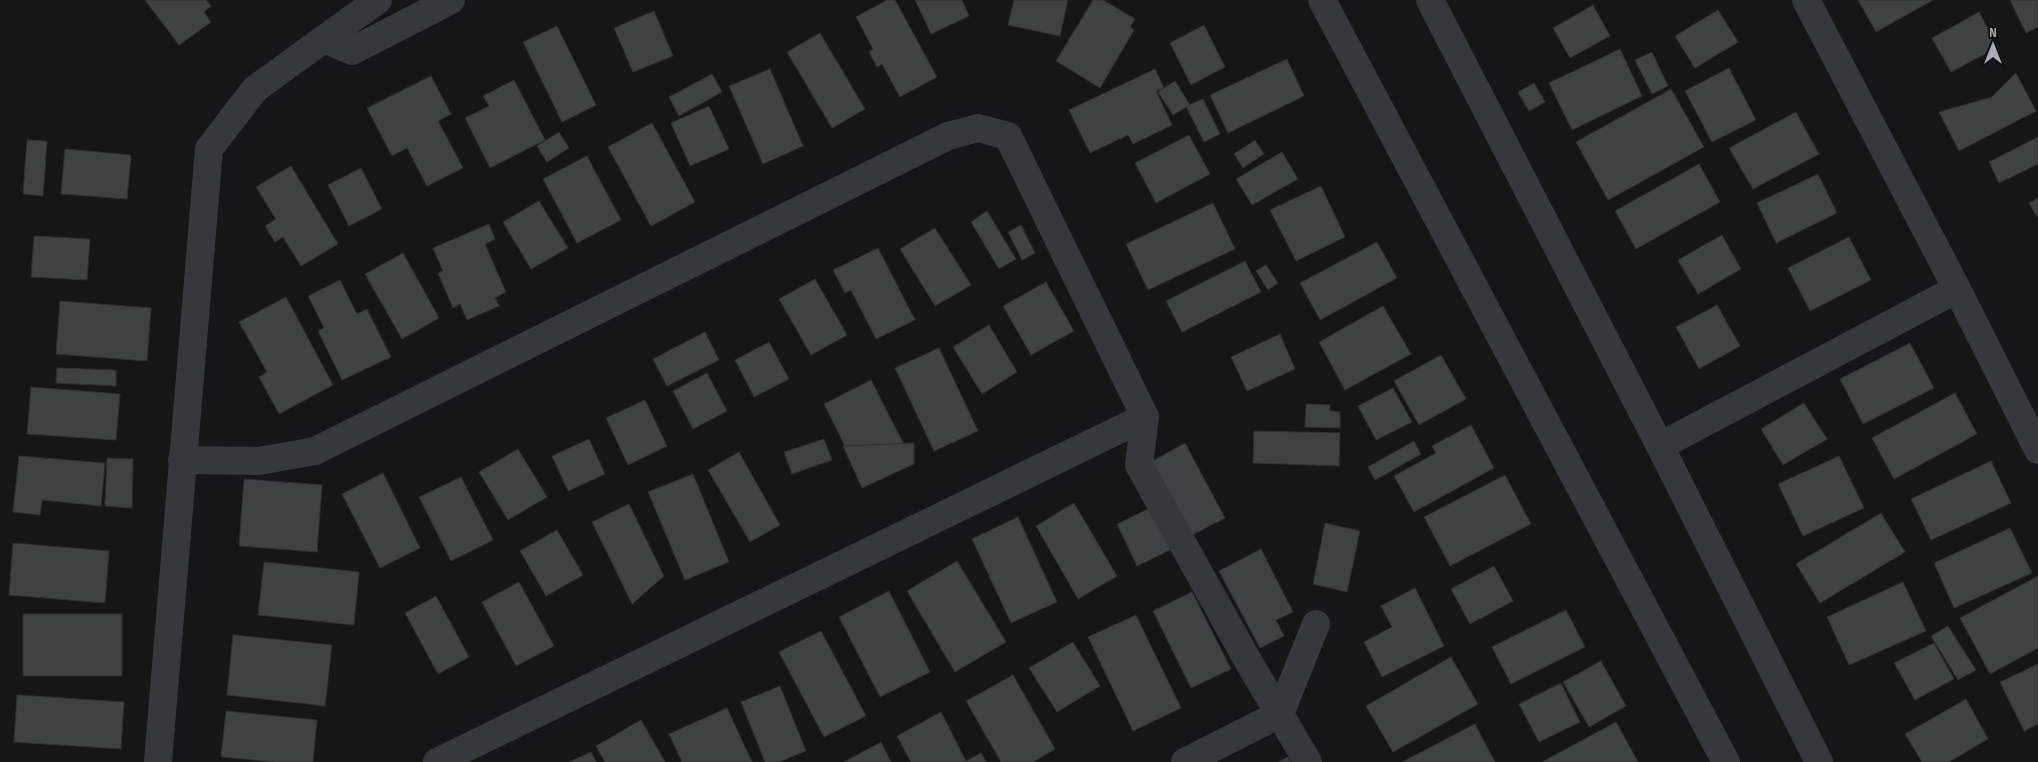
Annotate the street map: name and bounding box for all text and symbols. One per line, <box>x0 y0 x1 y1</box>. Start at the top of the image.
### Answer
north arrow <box>1968 20 2018 70</box>
text: N <box>1989 24 1997 41</box>

